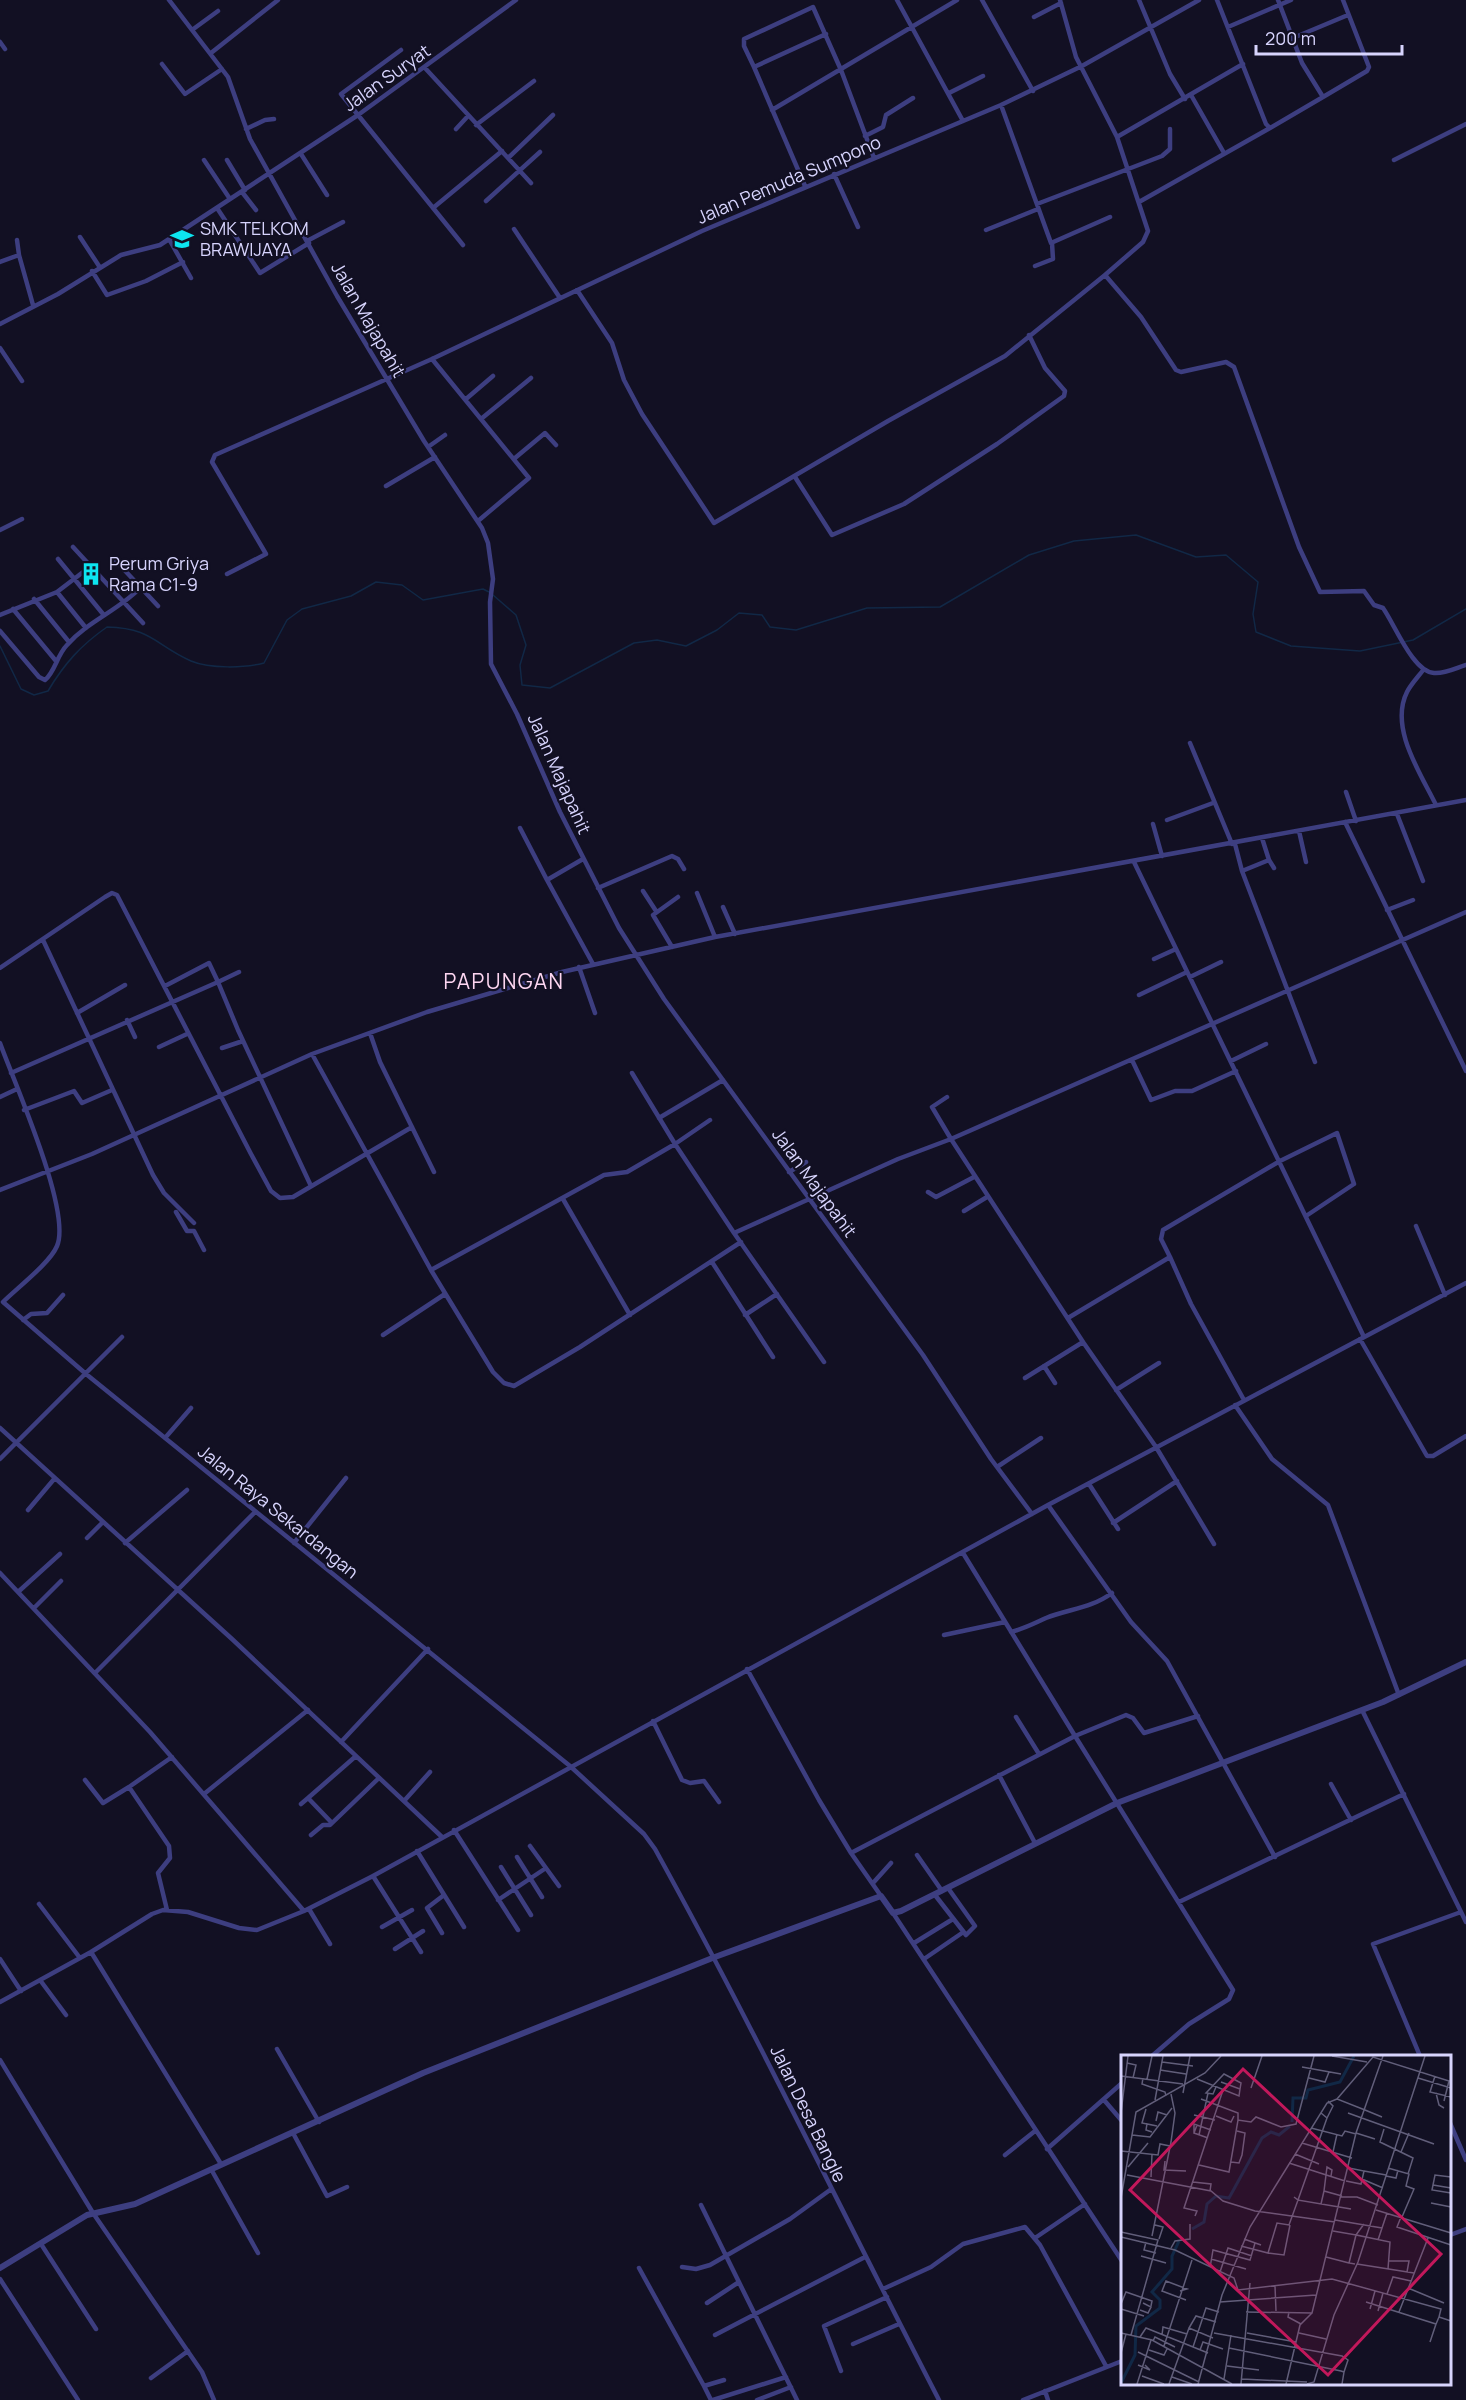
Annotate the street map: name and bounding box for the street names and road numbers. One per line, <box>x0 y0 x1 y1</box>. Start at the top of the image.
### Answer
street label: Jalan Suryat <box>338 38 435 116</box>
street label: Jalan Pemuda Sumpono <box>693 129 884 229</box>
street label: Jalan Majapahit <box>326 258 412 381</box>
street label: Jalan Majapahit <box>523 710 597 838</box>
street label: Jalan Majapahit <box>767 1123 862 1242</box>
street label: Jalan Raya Sekardangan <box>193 1439 364 1583</box>
street label: Jalan Desa Bangle <box>765 2041 852 2186</box>

